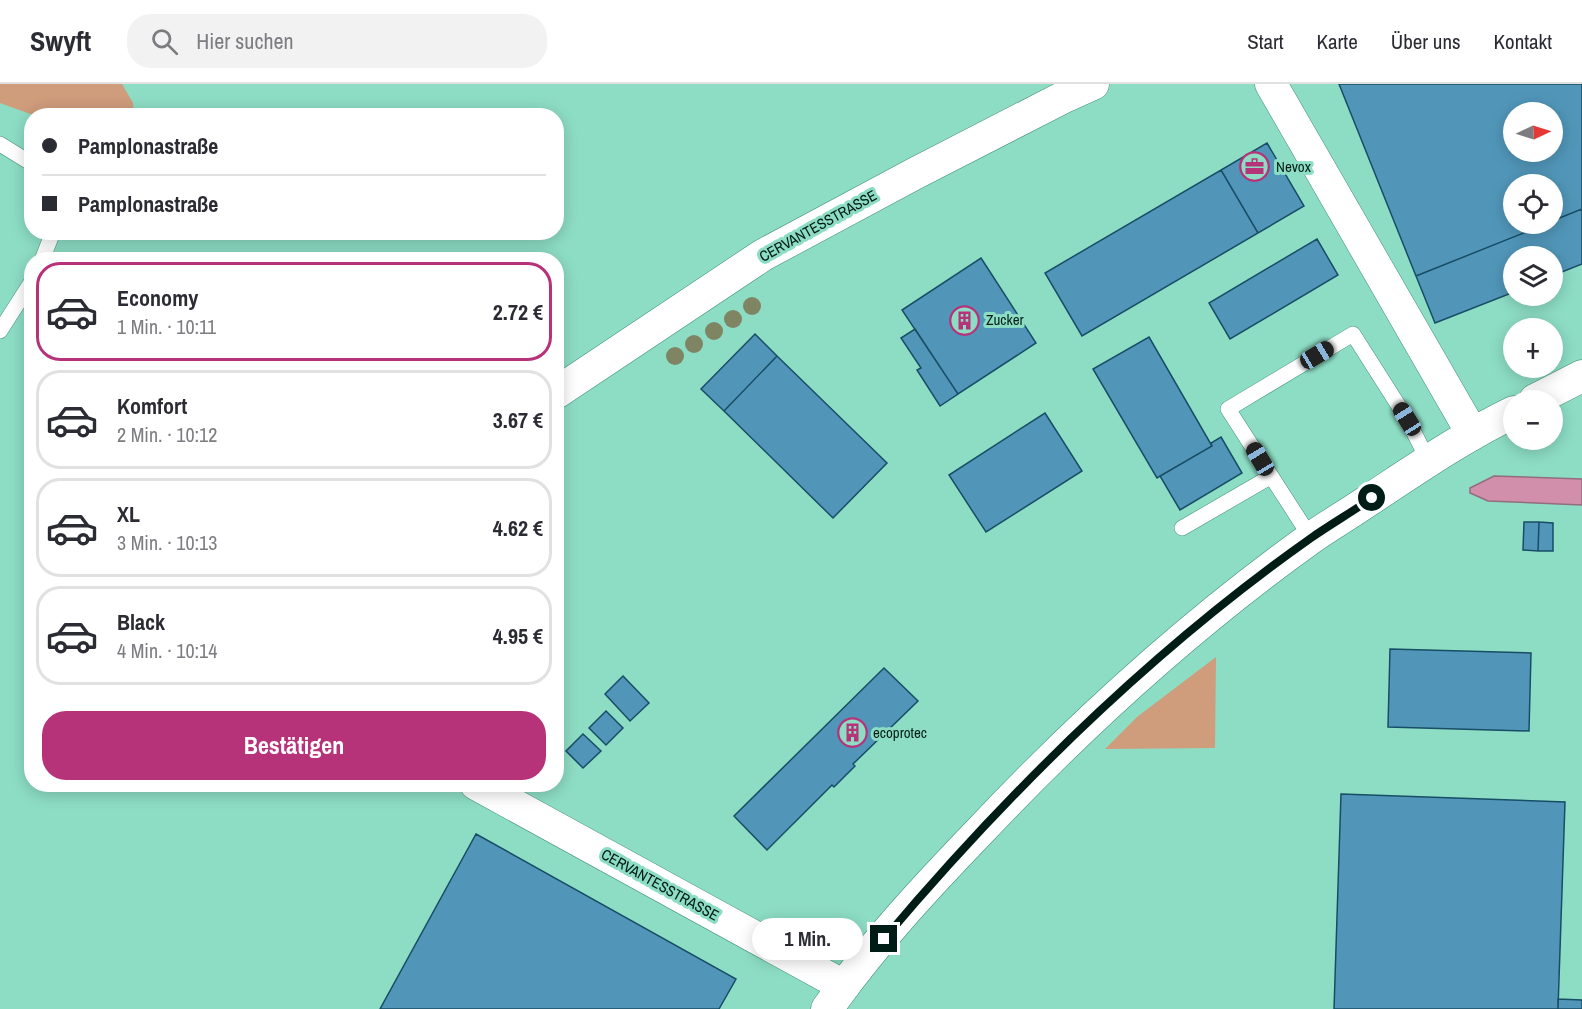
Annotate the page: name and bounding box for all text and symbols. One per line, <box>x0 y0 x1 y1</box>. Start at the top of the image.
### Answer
search box <box>127 14 547 68</box>
text: Swyft <box>30 22 91 60</box>
icon: search <box>148 25 181 58</box>
text: Hier suchen <box>196 26 294 56</box>
text: Start <box>1247 27 1284 56</box>
text: Karte <box>1317 27 1358 56</box>
text: Über uns <box>1391 27 1461 56</box>
text: Kontakt <box>1494 27 1552 56</box>
north arrow <box>1503 102 1563 162</box>
map controls <box>1503 102 1563 450</box>
text: Pamplonastraße <box>78 131 218 161</box>
office icon: Nevox <box>1239 151 1271 183</box>
place label: Nevox <box>1276 156 1312 177</box>
button: locate <box>1503 174 1563 234</box>
street label: CERVANTESSTRASSE <box>755 185 880 267</box>
text: Pamplonastraße <box>78 189 218 219</box>
button: layers <box>1503 246 1563 306</box>
text: Economy <box>117 283 198 313</box>
icon: car <box>45 285 99 339</box>
text: 2.72 € <box>493 297 543 327</box>
building icon: Zucker <box>949 304 981 336</box>
place label: Zucker <box>986 309 1024 330</box>
text: 1 Min. · 10:11 <box>117 313 216 340</box>
button: + <box>1503 318 1563 378</box>
car <box>1297 338 1337 372</box>
button: − <box>1503 390 1563 450</box>
text: Komfort <box>117 391 187 421</box>
icon: car <box>45 393 99 447</box>
car <box>1390 399 1424 439</box>
text: 3.67 € <box>493 405 543 435</box>
text: 2 Min. · 10:12 <box>117 421 217 448</box>
car <box>1243 439 1277 479</box>
route start <box>1358 484 1385 511</box>
text: XL <box>117 499 140 529</box>
icon: car <box>45 501 99 555</box>
text: 4.62 € <box>493 513 543 543</box>
text: 3 Min. · 10:13 <box>117 529 217 556</box>
text: Black <box>117 607 165 637</box>
icon: car <box>45 609 99 663</box>
text: 4.95 € <box>493 621 543 651</box>
text: 4 Min. · 10:14 <box>117 637 217 664</box>
button: Bestätigen <box>42 711 546 780</box>
building icon: ecoprotec <box>836 717 868 749</box>
place label: ecoprotec <box>873 722 927 743</box>
street label: CERVANTESSTRASSE <box>598 844 723 926</box>
callout: 1 Min. <box>752 918 863 960</box>
text: 1 Min. <box>784 925 831 952</box>
route end <box>870 925 897 952</box>

